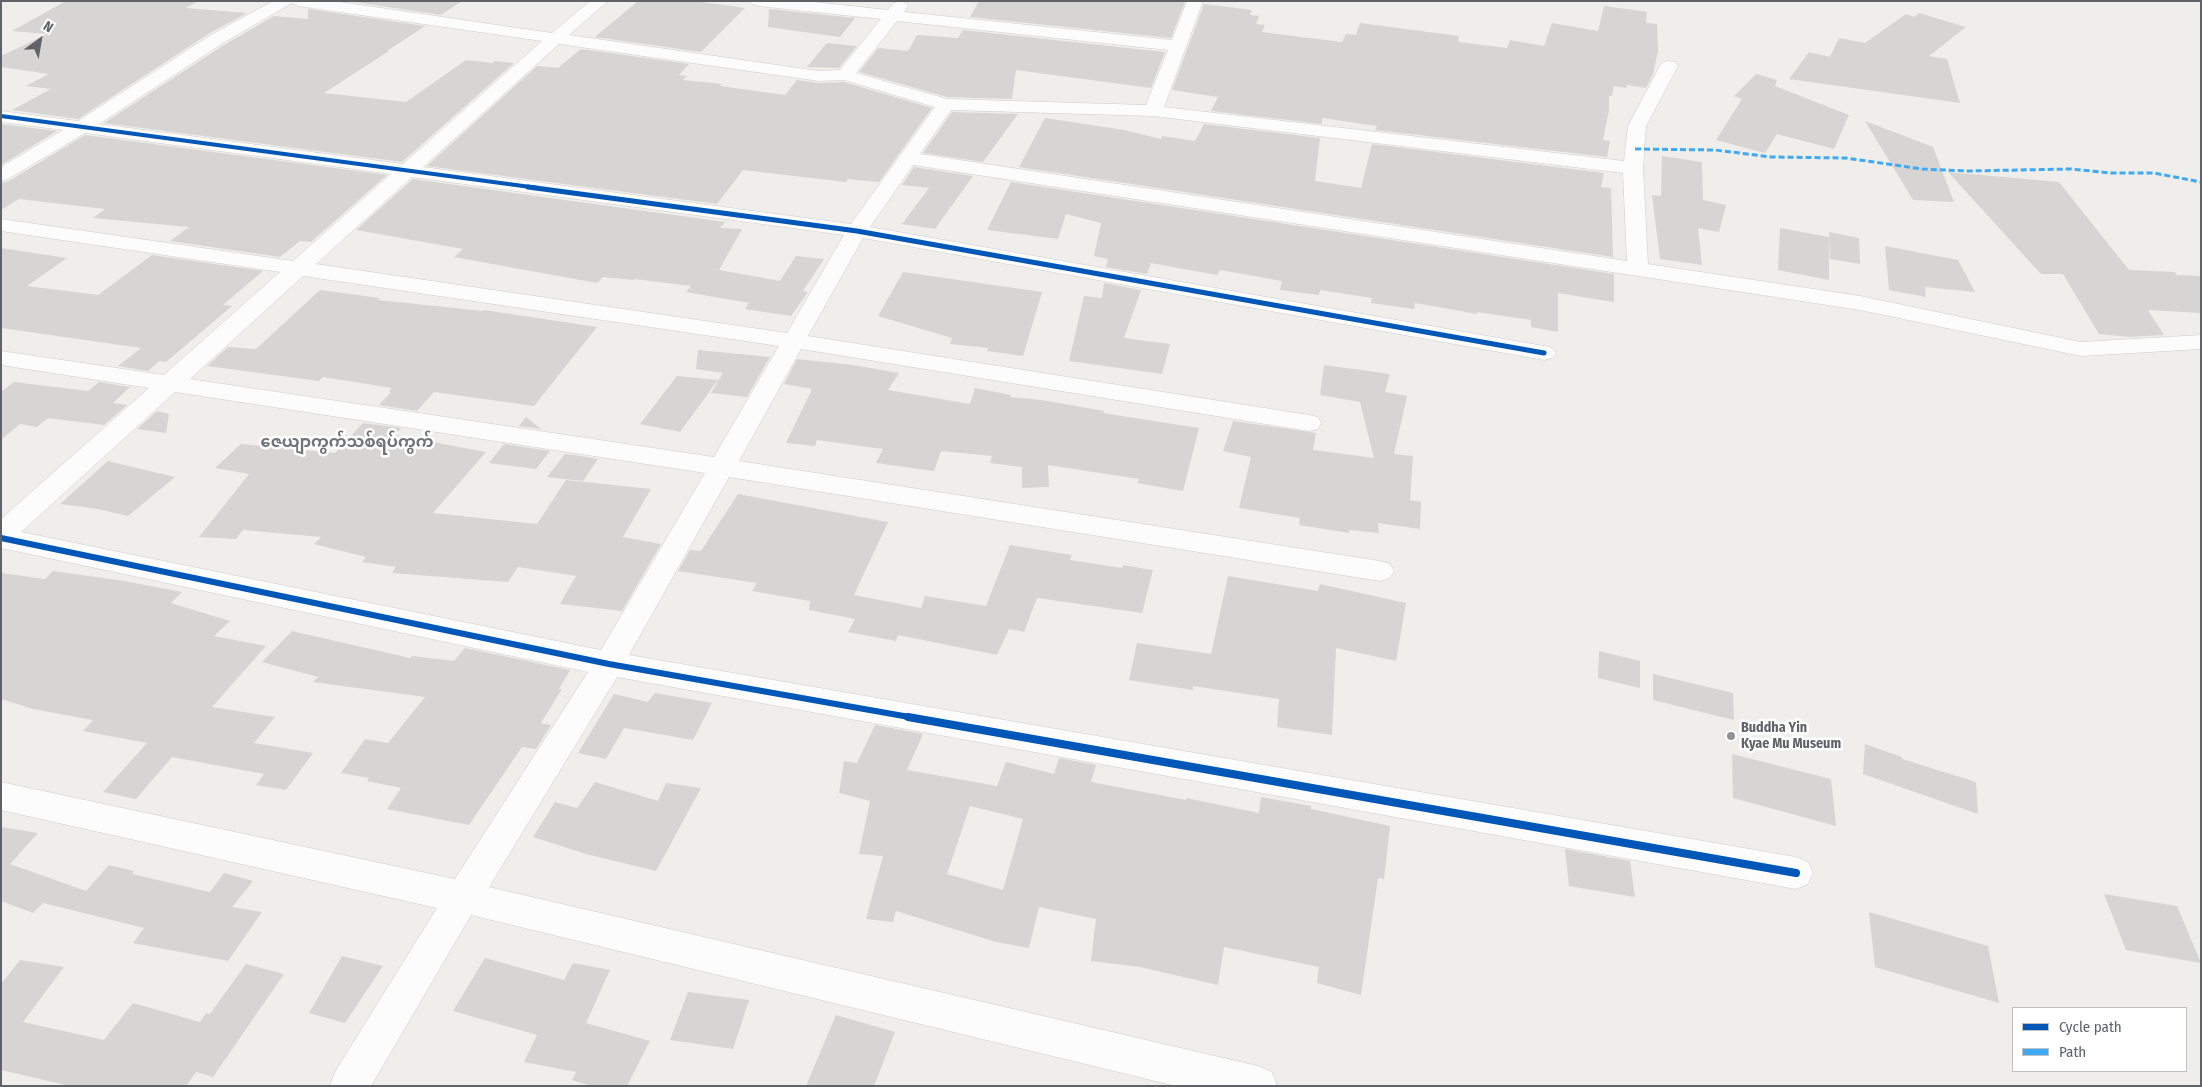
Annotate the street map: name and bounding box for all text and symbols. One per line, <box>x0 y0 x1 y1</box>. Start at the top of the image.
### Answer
north arrow <box>15 15 65 65</box>
text: N <box>40 17 56 36</box>
district label: ဇေယျာကွက်သစ်ရပ်ကွက် <box>261 433 433 453</box>
place label: Buddha Yin Kyae Mu Museum <box>1741 720 1841 752</box>
marker: Buddha Yin Kyae Mu Museum <box>1725 730 1737 742</box>
legend <box>2012 1007 2187 1072</box>
text: Cycle path <box>2059 1018 2122 1036</box>
text: Path <box>2059 1043 2086 1061</box>

